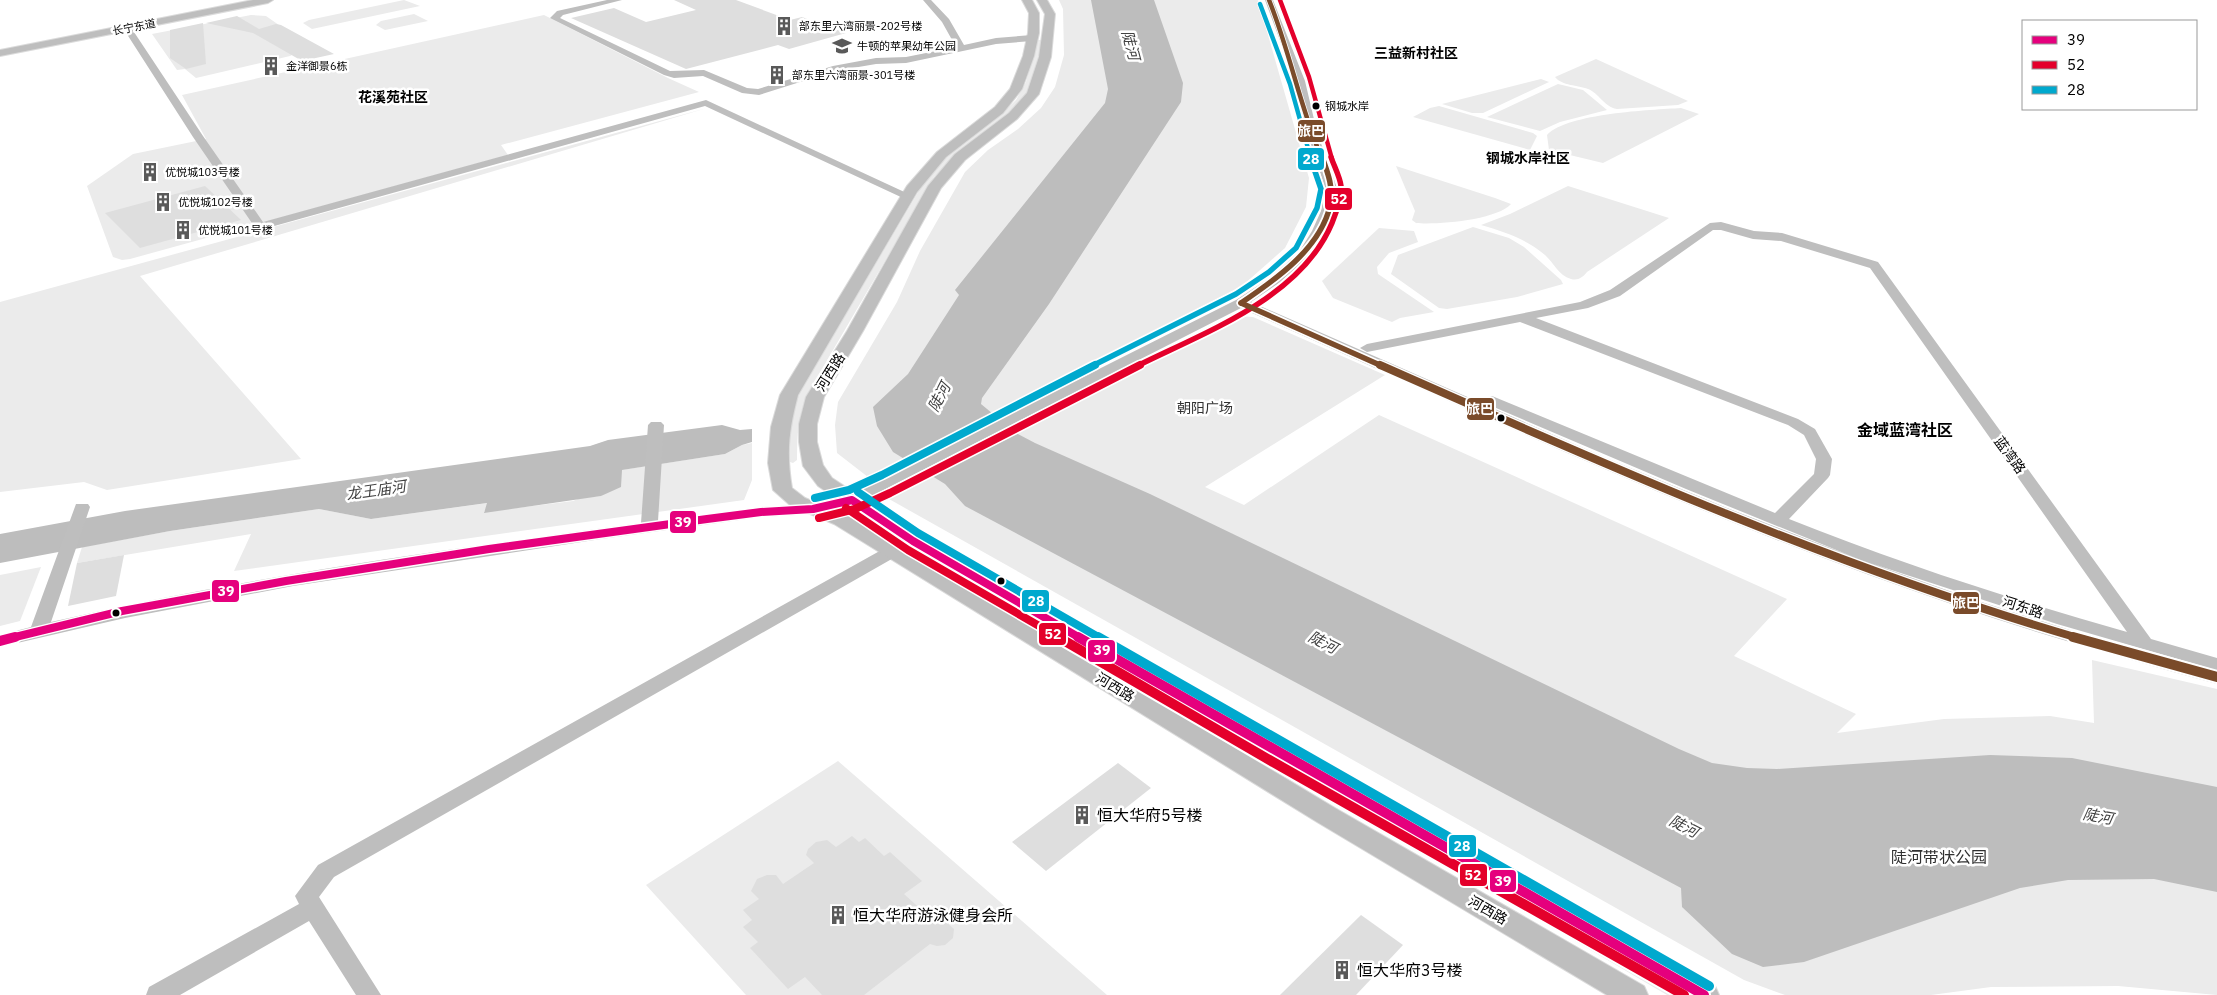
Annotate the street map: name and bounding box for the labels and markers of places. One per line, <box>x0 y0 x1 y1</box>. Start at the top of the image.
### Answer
building icon: 部东里六湾丽景-202号楼 <box>773 15 795 37</box>
place label: 部东里六湾丽景-202号楼 <box>799 19 922 33</box>
school or university icon: 牛顿的苹果幼年公园 <box>831 35 853 57</box>
place label: 牛顿的苹果幼年公园 <box>857 39 956 53</box>
building icon: 金洋御景6栋 <box>260 55 282 77</box>
place label: 金洋御景6栋 <box>286 59 348 73</box>
building icon: 部东里六湾丽景-301号楼 <box>766 64 788 86</box>
place label: 部东里六湾丽景-301号楼 <box>792 68 915 82</box>
place label: 钢城水岸 <box>1325 99 1369 113</box>
marker: 钢城水岸 <box>1311 101 1321 111</box>
building icon: 优悦城103号楼 <box>139 161 161 183</box>
place label: 优悦城103号楼 <box>165 165 240 179</box>
building icon: 优悦城102号楼 <box>152 191 174 213</box>
place label: 优悦城102号楼 <box>178 195 253 209</box>
building icon: 优悦城101号楼 <box>172 219 194 241</box>
place label: 优悦城101号楼 <box>198 223 273 237</box>
unlabelled marker <box>1496 413 1506 423</box>
unlabelled marker <box>996 576 1006 586</box>
unlabelled marker <box>111 608 121 618</box>
building icon: 恒大华府5号楼 <box>1071 804 1093 826</box>
place label: 恒大华府5号楼 <box>1097 805 1203 825</box>
building icon: 恒大华府游泳健身会所 <box>827 904 849 926</box>
place label: 恒大华府游泳健身会所 <box>853 905 1013 925</box>
building icon: 恒大华府3号楼 <box>1331 959 1353 981</box>
place label: 恒大华府3号楼 <box>1357 960 1463 980</box>

